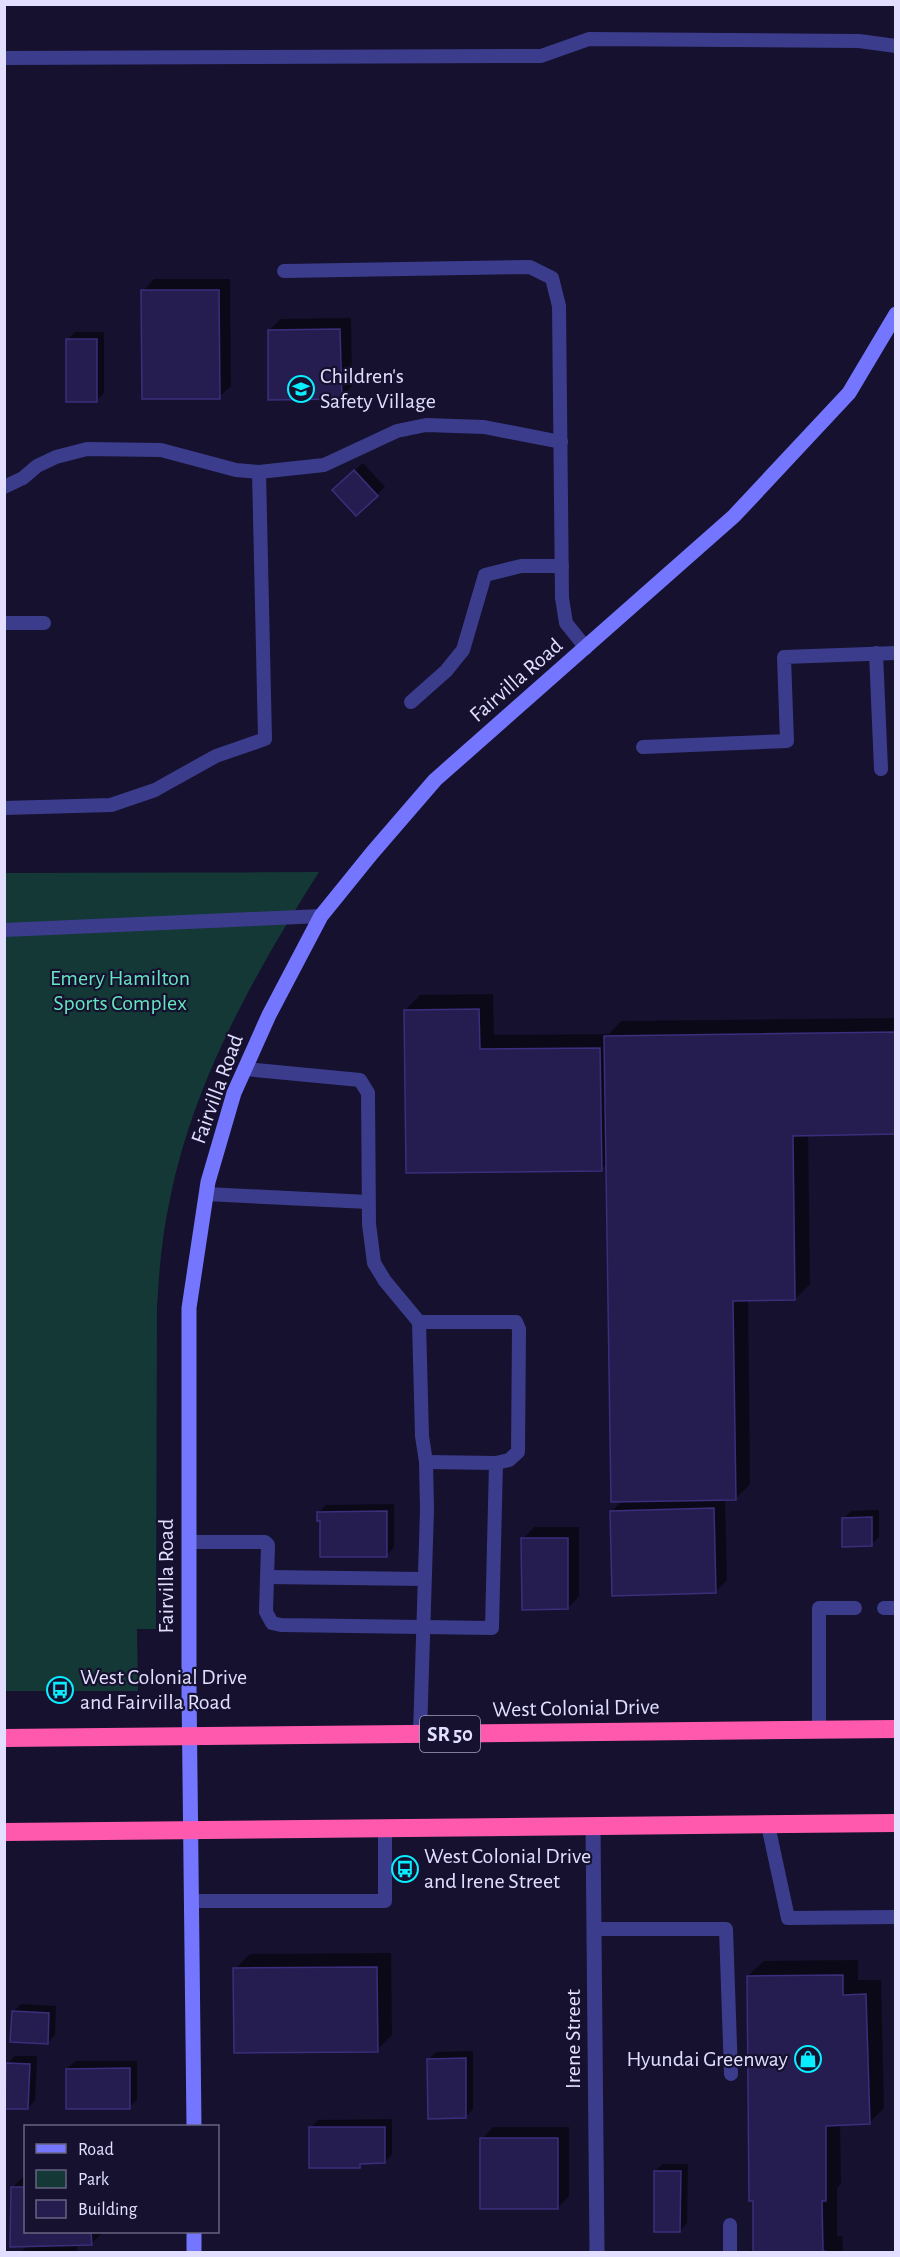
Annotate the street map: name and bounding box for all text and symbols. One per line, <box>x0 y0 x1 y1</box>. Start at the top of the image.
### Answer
place label: Children's Safety Village <box>320 365 436 412</box>
school or university icon: Children's Safety Village <box>286 374 316 404</box>
street label: Fairvilla Road <box>465 634 567 726</box>
park label: Emery Hamilton Sports Complex <box>50 967 190 1014</box>
street label: Fairvilla Road <box>187 1031 247 1147</box>
street label: Fairvilla Road <box>155 1519 177 1633</box>
place label: West Colonial Drive and Fairvilla Road <box>80 1666 247 1713</box>
bus stop icon: West Colonial Drive and Fairvilla Road <box>45 1675 75 1705</box>
street label: West Colonial Drive <box>492 1696 660 1720</box>
road number: SR 50 <box>420 1716 480 1752</box>
place label: West Colonial Drive and Irene Street <box>424 1845 591 1892</box>
bus stop icon: West Colonial Drive and Irene Street <box>390 1854 420 1884</box>
street label: Irene Street <box>562 1989 584 2089</box>
shop icon: Hyundai Greenway <box>793 2044 823 2074</box>
place label: Hyundai Greenway <box>627 2048 789 2070</box>
legend <box>24 2125 219 2233</box>
text: Road <box>78 2141 114 2159</box>
text: Park <box>78 2171 110 2189</box>
text: Building <box>78 2201 138 2219</box>

